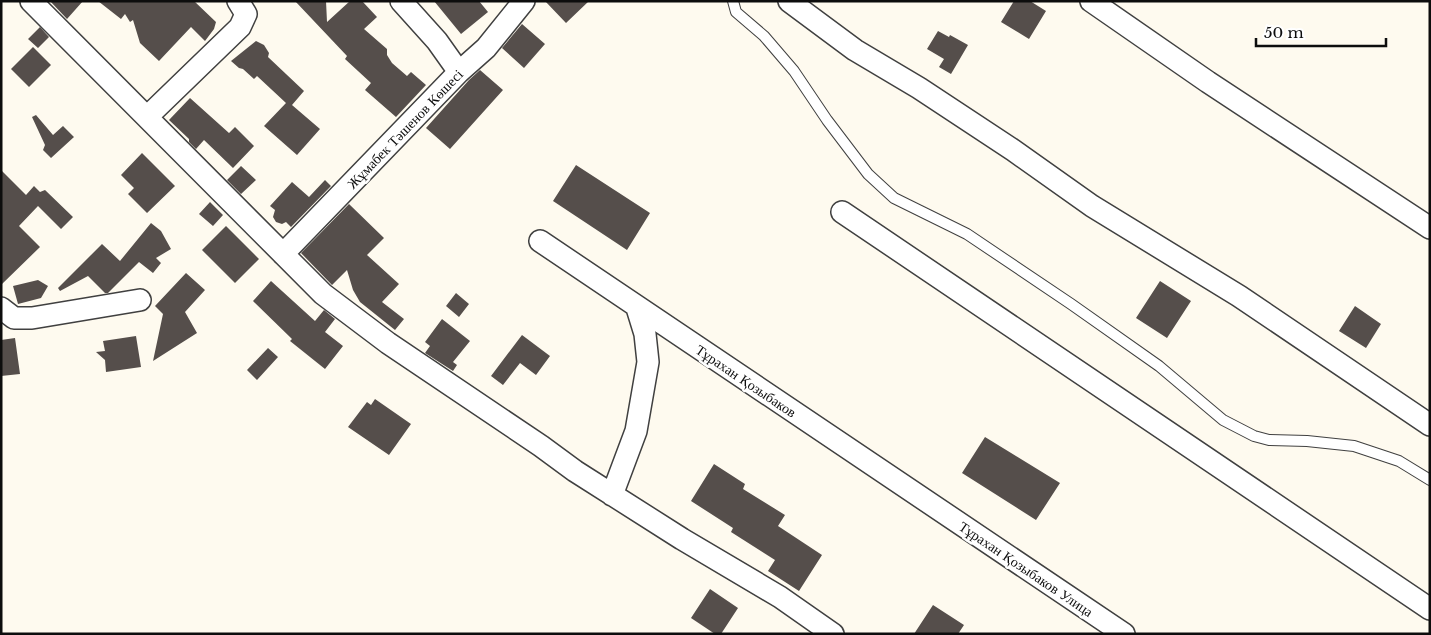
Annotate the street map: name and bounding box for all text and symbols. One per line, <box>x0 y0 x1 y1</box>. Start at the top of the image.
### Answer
scale bar <box>1256 15 1386 47</box>
text: 50 m <box>1264 23 1304 42</box>
street label: Жұмабек Тәшенов Көшесі <box>343 65 467 193</box>
street label: Тұрахан Қозыбаков <box>692 341 800 422</box>
street label: Тұрахан Қозыбаков Улица <box>955 517 1097 621</box>

